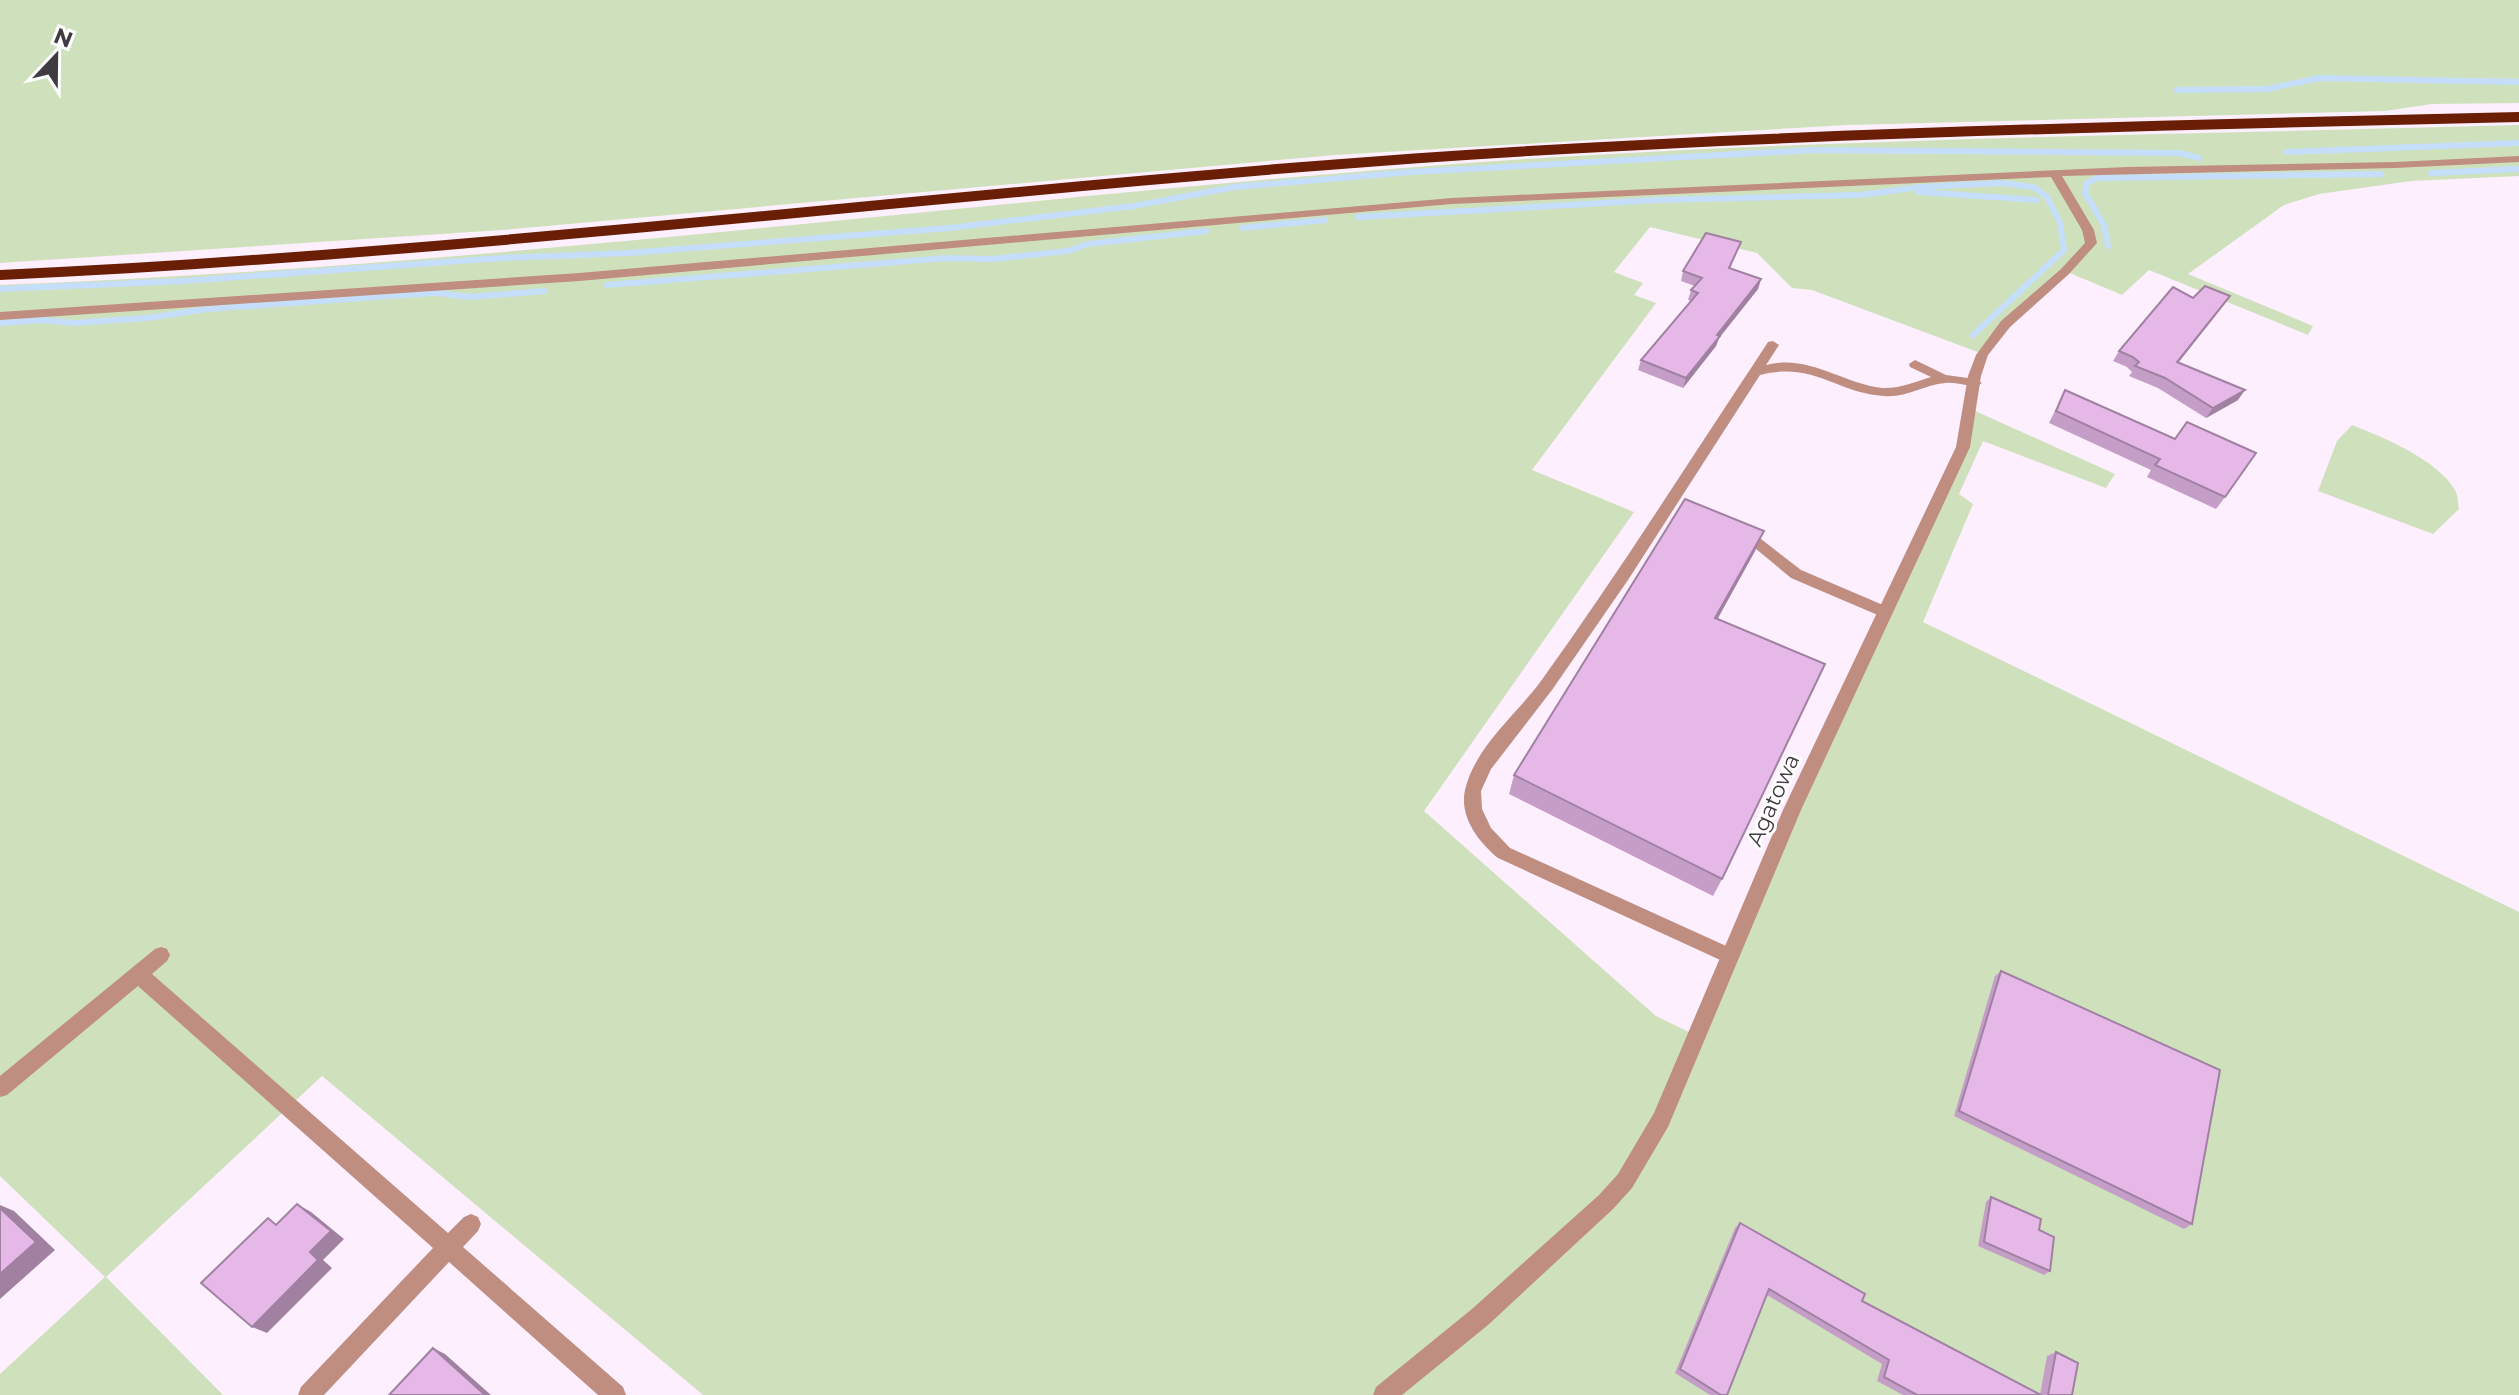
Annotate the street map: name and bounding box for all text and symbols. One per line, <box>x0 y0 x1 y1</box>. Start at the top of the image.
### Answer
north arrow <box>16 16 96 96</box>
text: N <box>50 22 77 54</box>
street label: Agatowa <box>1741 750 1805 850</box>

